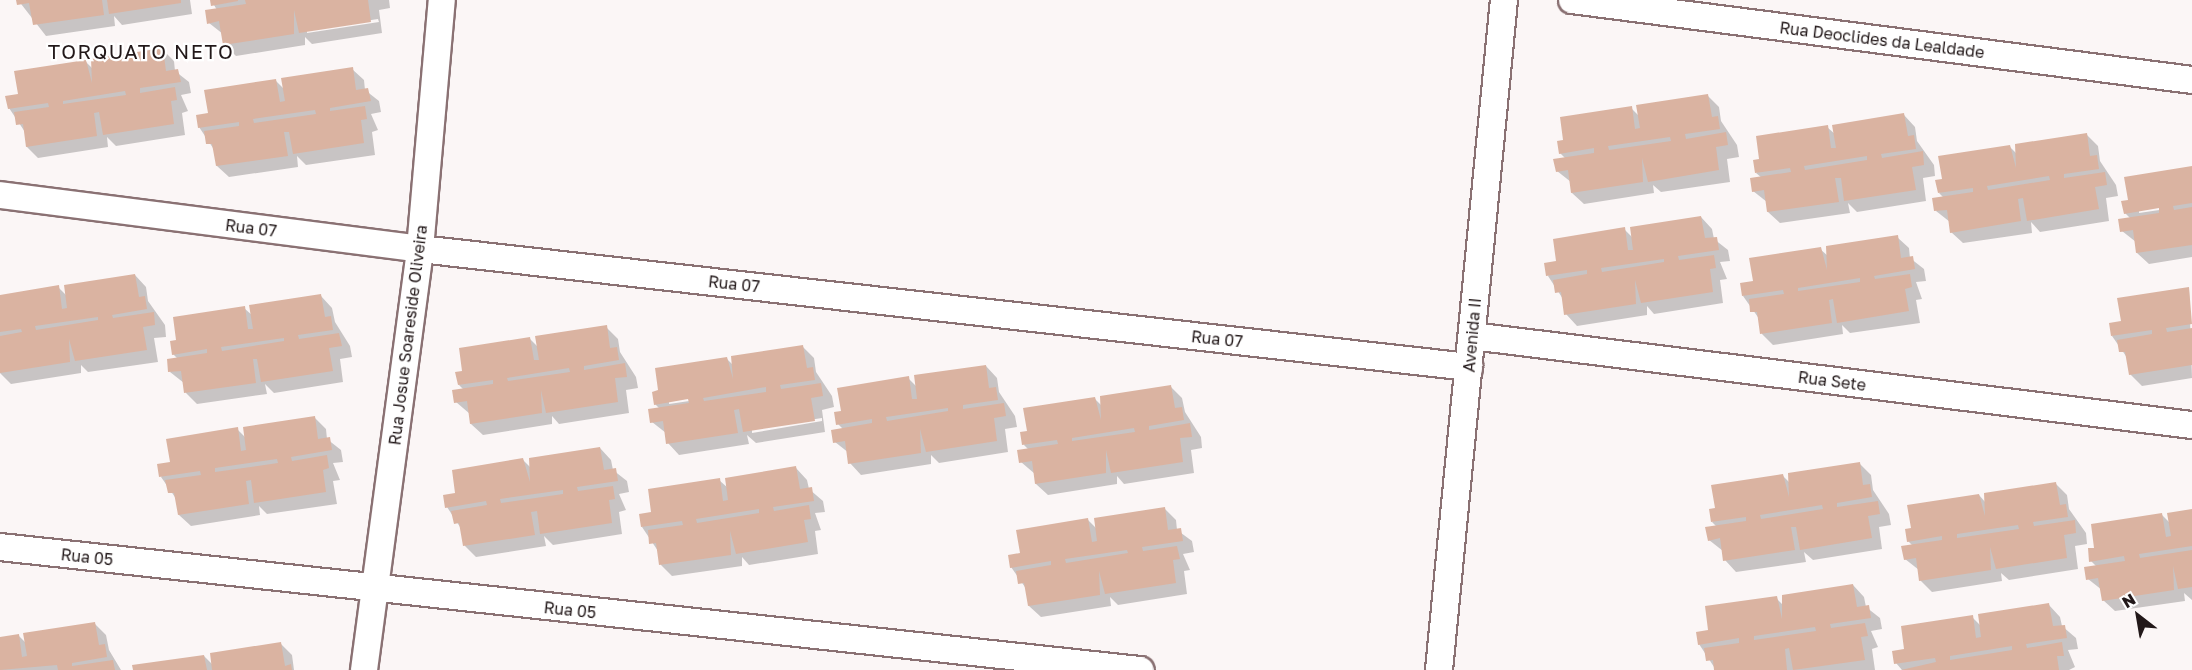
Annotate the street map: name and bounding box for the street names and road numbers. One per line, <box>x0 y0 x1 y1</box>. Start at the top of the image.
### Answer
street label: Rua Deoclides da Lealdade <box>1778 18 1986 62</box>
street label: Rua 07 <box>224 215 278 241</box>
street label: Rua Josue Soareside Oliveira <box>385 224 431 446</box>
street label: Rua 07 <box>707 272 761 296</box>
street label: Avenida II <box>1459 297 1485 373</box>
street label: Rua 07 <box>1190 327 1244 351</box>
street label: Rua Sete <box>1797 367 1867 395</box>
street label: Rua 05 <box>60 545 114 569</box>
street label: Rua 05 <box>543 598 597 622</box>

